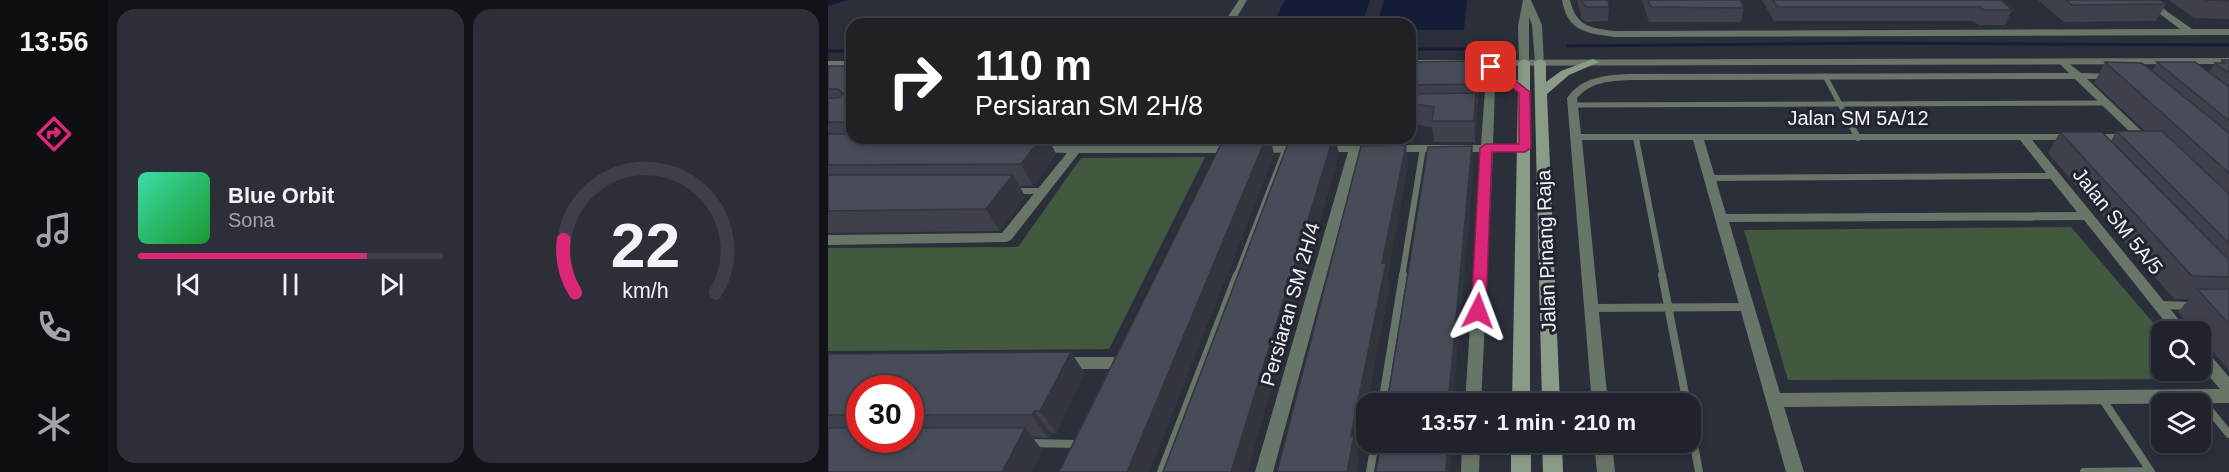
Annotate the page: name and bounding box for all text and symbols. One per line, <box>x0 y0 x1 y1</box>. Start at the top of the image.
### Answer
text: 13:56 <box>19 27 89 57</box>
pin <box>1465 41 1516 92</box>
icon: right <box>876 42 954 120</box>
text: 110 m <box>975 42 1092 89</box>
icon: arrive <box>1474 50 1507 83</box>
text: Persiaran SM 2H/8 <box>975 91 1203 121</box>
street label: Jalan SM 5A/12 <box>1787 107 1929 129</box>
icon: directions <box>33 113 75 155</box>
street label: Jalan SM 5A/5 <box>2069 164 2167 278</box>
street label: Jalan Pinang Raja <box>1532 169 1560 333</box>
text: Blue Orbit <box>228 183 334 208</box>
icon: music <box>33 209 75 251</box>
text: Sona <box>228 209 275 231</box>
text: 22 <box>611 211 680 280</box>
street label: Persiaran SM 2H/4 <box>1256 220 1324 388</box>
icon: previous <box>172 268 205 301</box>
icon: pause <box>274 268 307 301</box>
icon: next <box>375 268 408 301</box>
text: km/h <box>623 279 669 303</box>
position arrow <box>1446 279 1510 343</box>
icon: phone <box>33 306 75 348</box>
map controls <box>2151 321 2211 453</box>
button: search <box>2151 321 2211 381</box>
speed limit sign: 30 <box>846 375 924 453</box>
button: layers <box>2151 393 2211 453</box>
icon: climate <box>33 403 75 445</box>
text: 13:57 · 1 min · 210 m <box>1421 410 1636 435</box>

